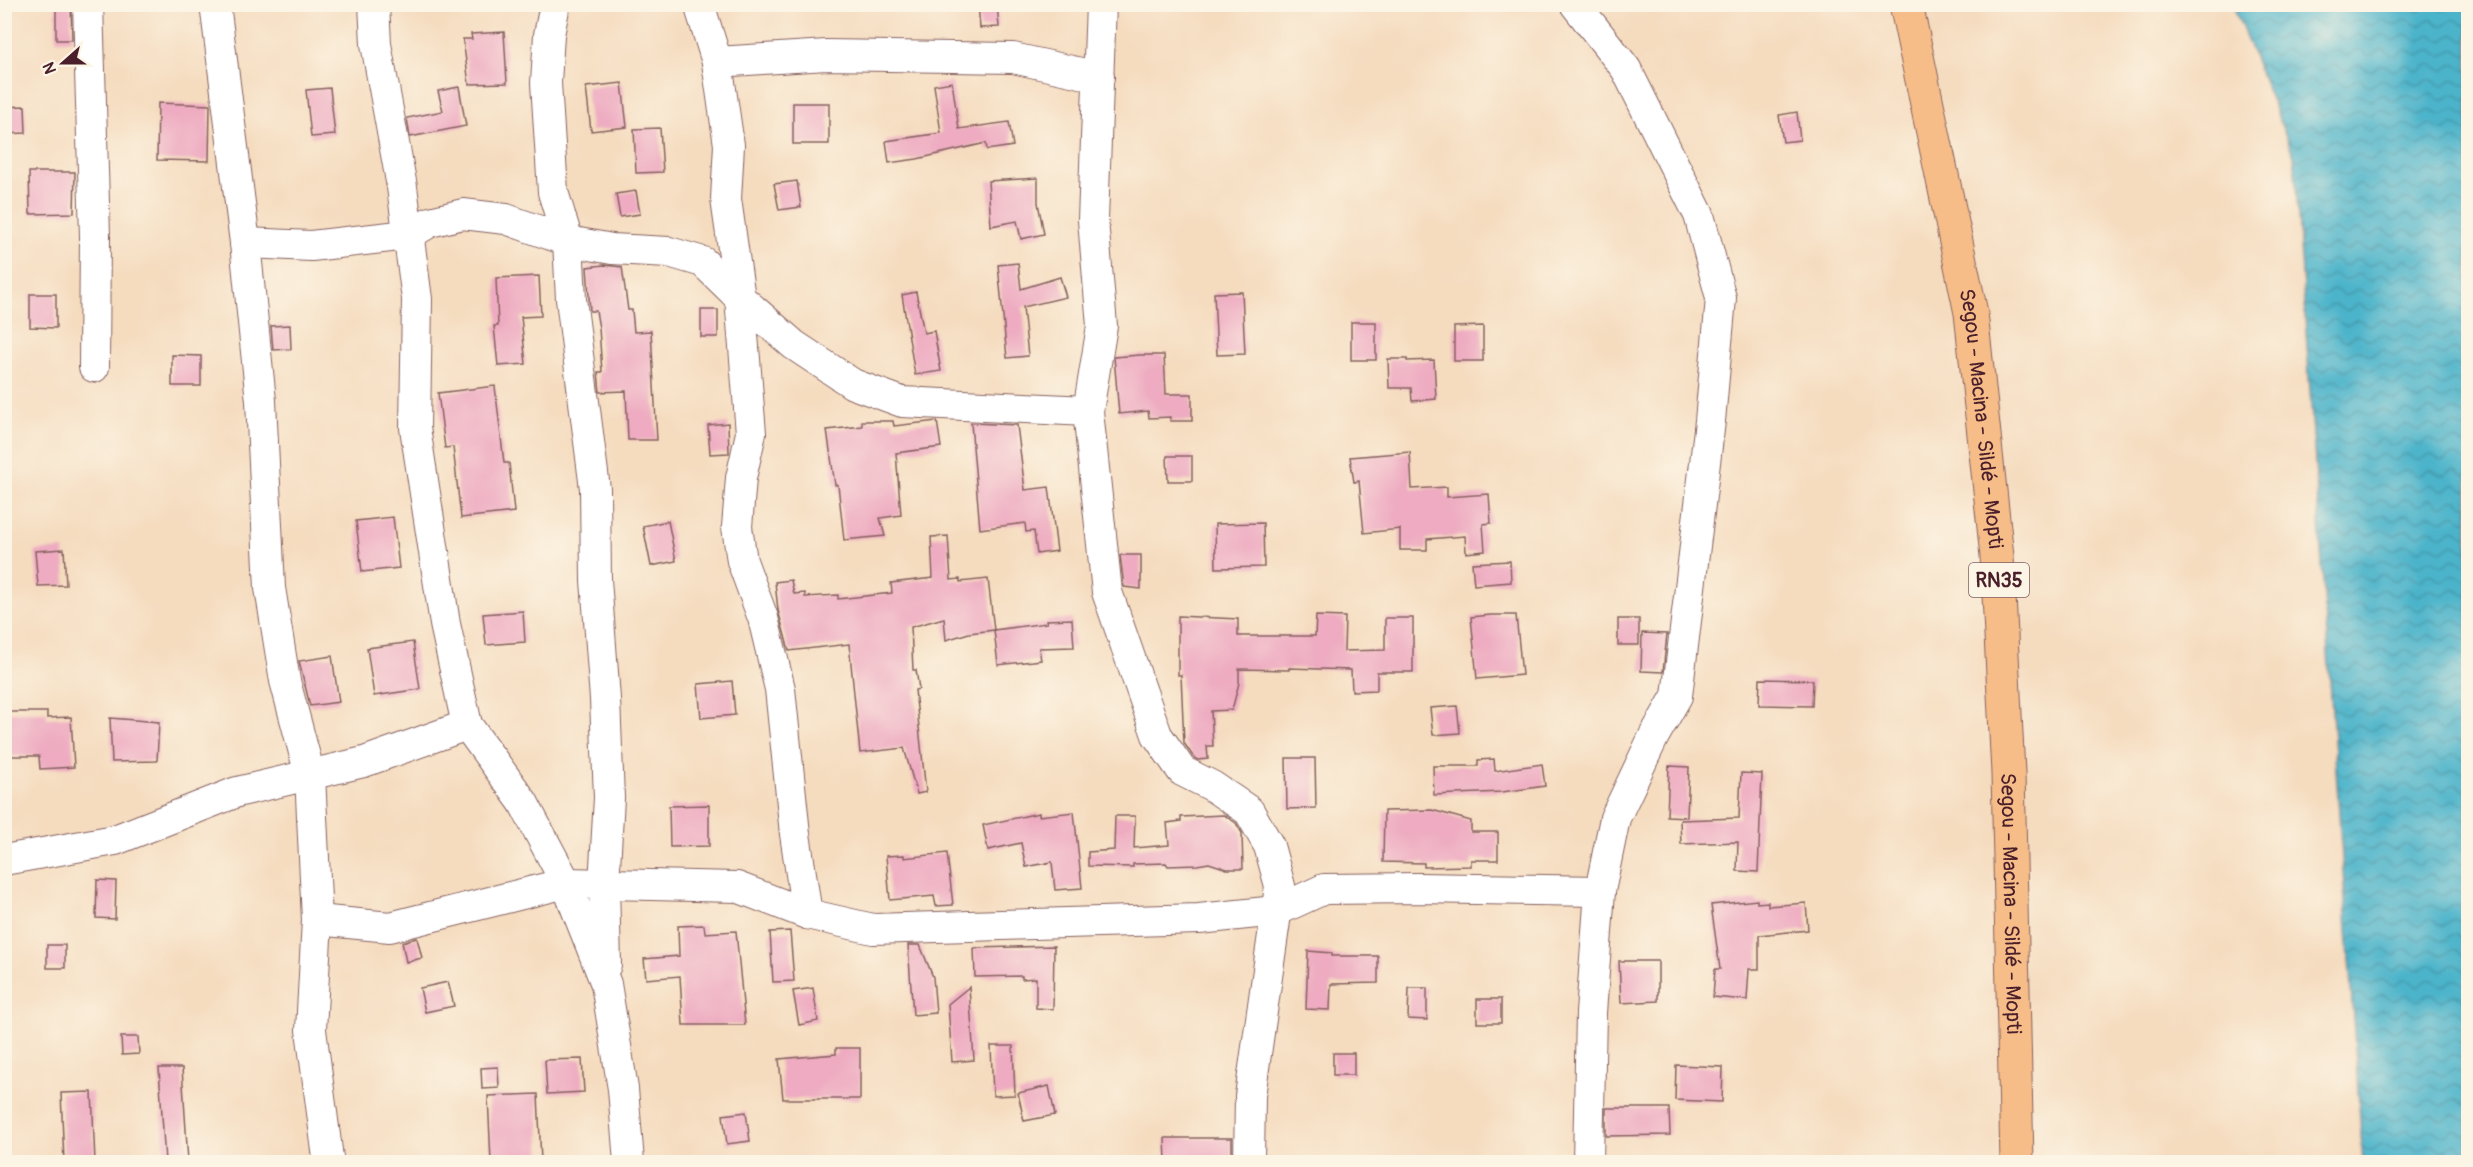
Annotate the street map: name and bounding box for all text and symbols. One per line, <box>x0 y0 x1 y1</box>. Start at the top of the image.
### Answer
north arrow <box>33 33 93 93</box>
text: N <box>39 59 61 77</box>
street label: Segou - Macina - Sildé - Mopti <box>1953 286 2010 550</box>
road number: RN35 <box>1969 563 2029 597</box>
street label: Segou - Macina - Sildé - Mopti <box>1995 773 2028 1035</box>

